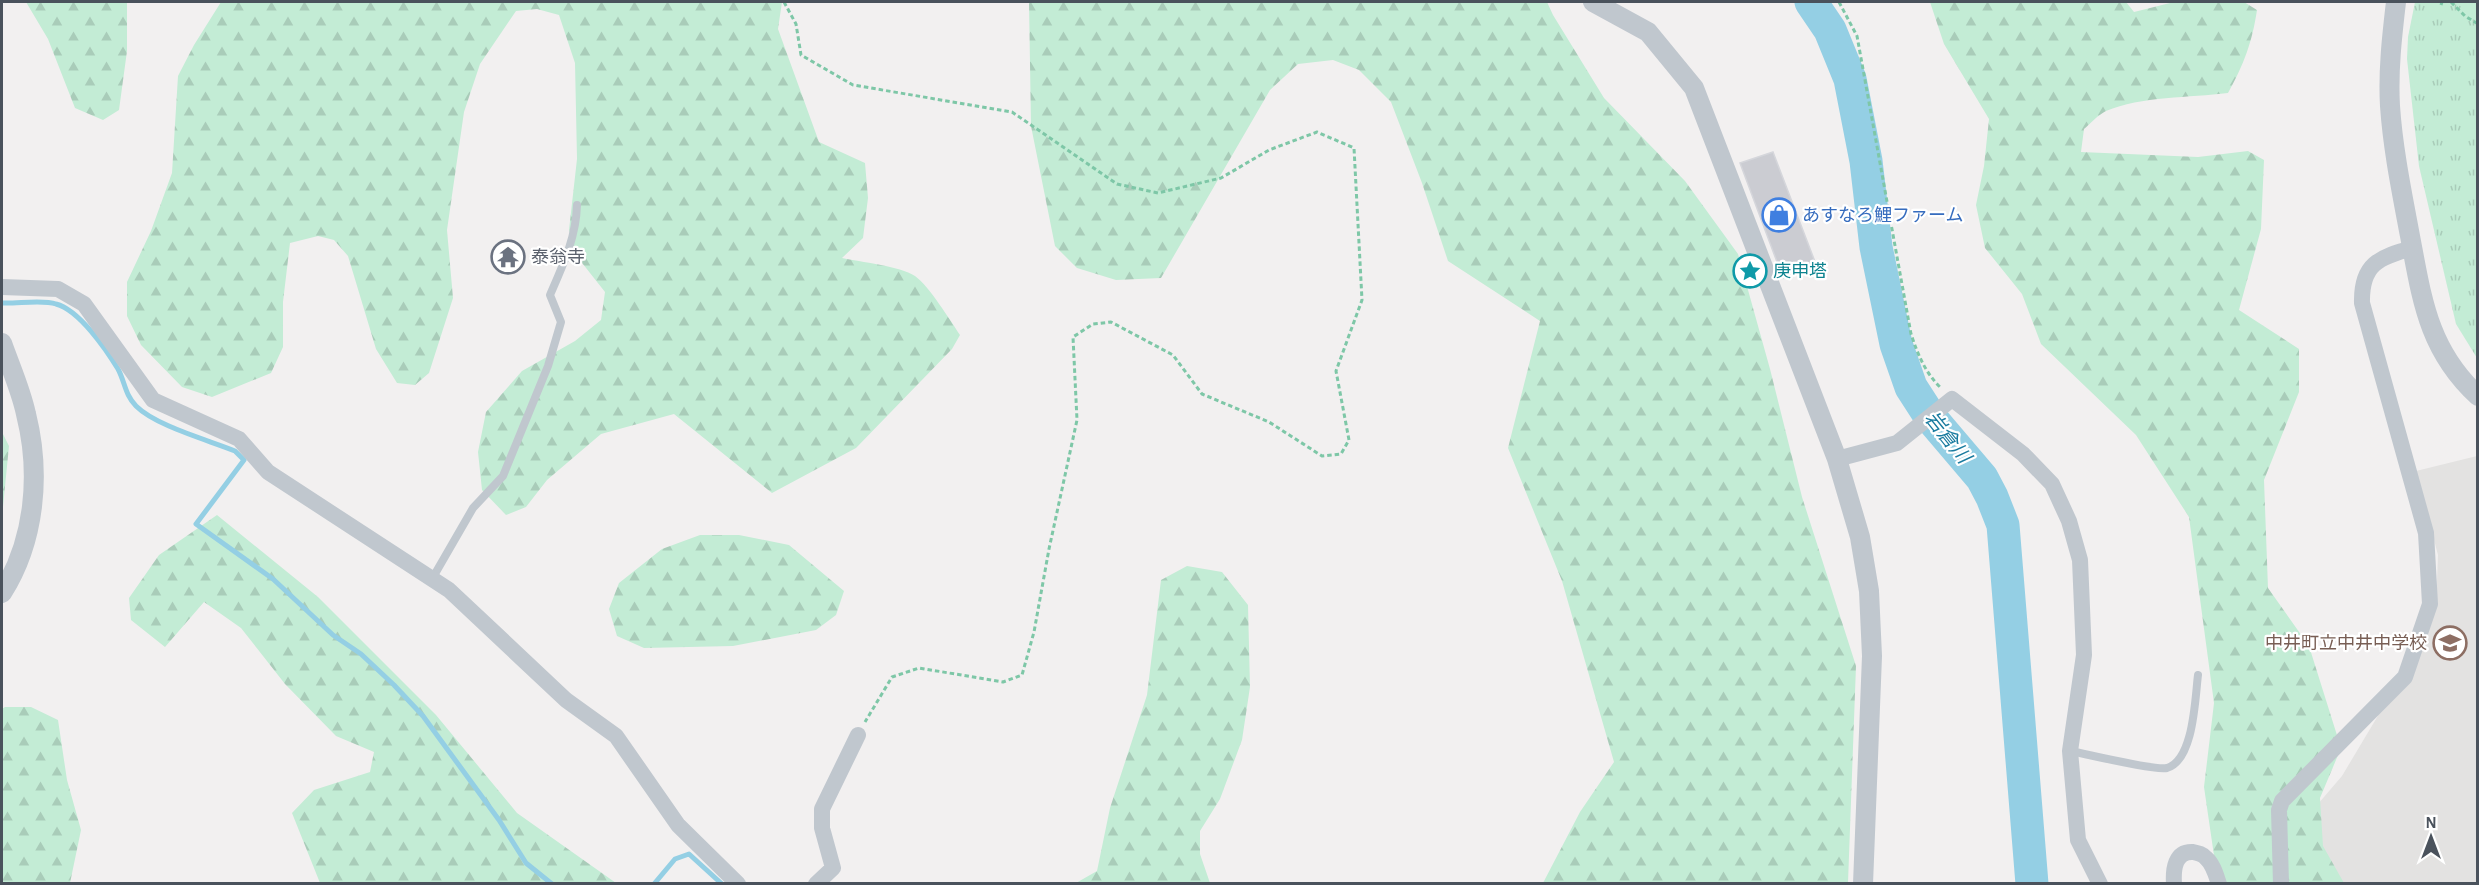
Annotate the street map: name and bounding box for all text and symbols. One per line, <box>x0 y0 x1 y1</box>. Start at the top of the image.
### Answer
shop icon: あすなろ鯉ファーム <box>1761 197 1797 233</box>
place label: あすなろ鯉ファーム <box>1802 206 1963 225</box>
temple icon: 泰翁寺 <box>490 239 526 275</box>
place label: 泰翁寺 <box>531 247 585 267</box>
place icon: 庚申塔 <box>1732 253 1768 289</box>
place label: 庚申塔 <box>1773 262 1827 281</box>
water label: 岩倉川 <box>1921 407 1976 469</box>
school or university icon: 中井町立中井中学校 <box>2432 625 2468 661</box>
place label: 中井町立中井中学校 <box>2265 633 2427 653</box>
north arrow <box>2401 807 2461 867</box>
text: N <box>2425 815 2437 831</box>

